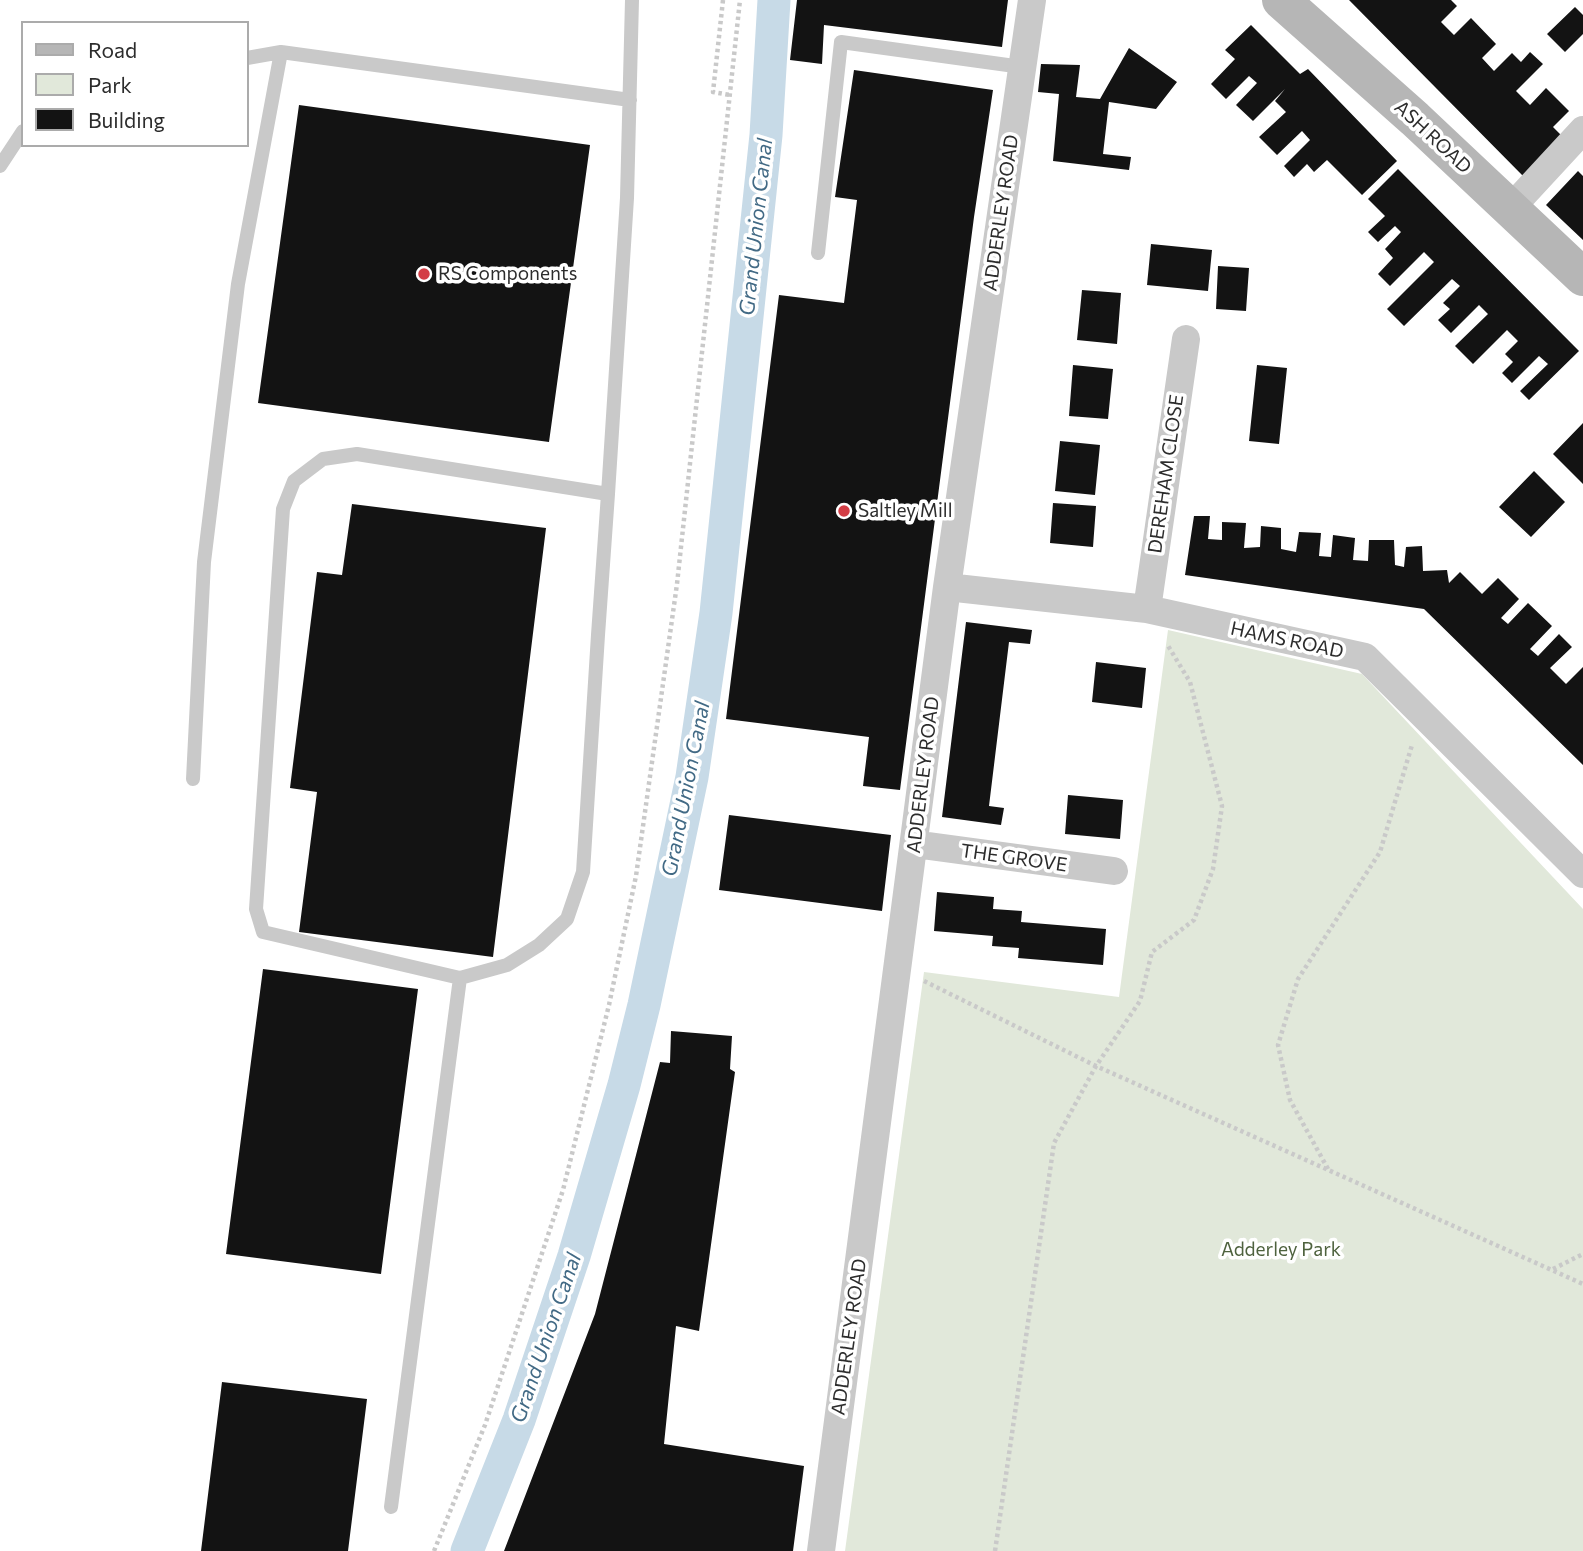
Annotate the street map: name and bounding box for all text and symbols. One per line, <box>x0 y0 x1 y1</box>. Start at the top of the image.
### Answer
legend <box>21 21 248 147</box>
text: Road <box>88 37 137 62</box>
text: Park <box>88 72 132 97</box>
street label: ASH ROAD <box>1390 96 1476 178</box>
text: Building <box>88 107 165 132</box>
street label: ADDERLEY ROAD <box>979 133 1023 293</box>
water label: Grand Union Canal <box>734 137 778 317</box>
place label: RS Components <box>438 263 577 285</box>
marker: RS Components <box>416 266 432 282</box>
street label: DEREHAM CLOSE <box>1144 393 1188 555</box>
place label: Saltley Mill <box>858 500 953 522</box>
marker: Saltley Mill <box>836 503 852 519</box>
street label: HAMS ROAD <box>1228 617 1346 663</box>
street label: ADDERLEY ROAD <box>902 695 944 855</box>
water label: Grand Union Canal <box>657 699 715 879</box>
street label: THE GROVE <box>959 839 1069 877</box>
park label: Adderley Park <box>1221 1239 1341 1261</box>
water label: Grand Union Canal <box>505 1250 587 1426</box>
street label: ADDERLEY ROAD <box>827 1257 871 1417</box>

